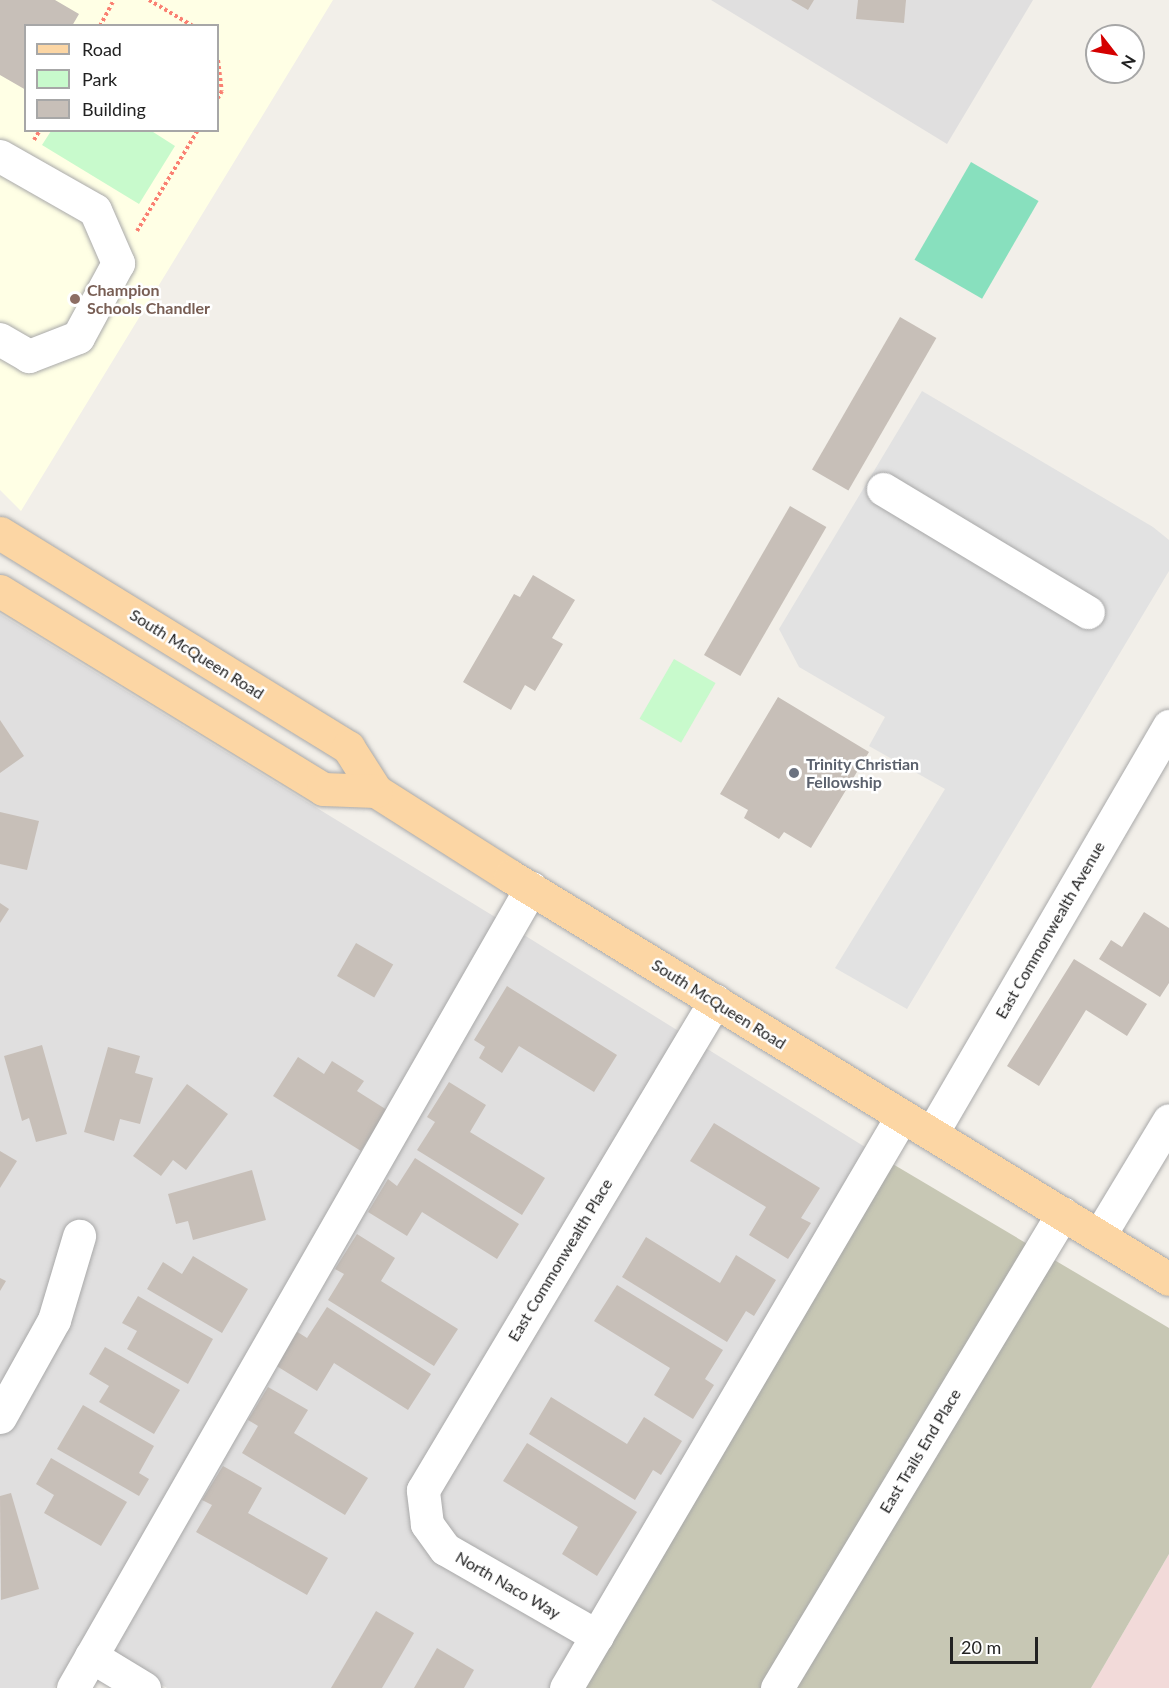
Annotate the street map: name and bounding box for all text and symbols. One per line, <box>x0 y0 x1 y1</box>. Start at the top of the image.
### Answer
legend <box>24 24 219 132</box>
north arrow <box>1085 24 1145 84</box>
text: Road <box>82 38 122 60</box>
text: N <box>1118 52 1140 73</box>
text: Park <box>82 68 117 90</box>
text: Building <box>82 98 146 120</box>
place label: Champion Schools Chandler <box>87 280 210 318</box>
marker: Champion Schools Chandler <box>68 292 82 306</box>
street label: South McQueen Road <box>126 605 268 703</box>
place label: Trinity Christian Fellowship <box>806 754 919 792</box>
marker: Trinity Christian Fellowship <box>787 766 801 780</box>
street label: East Commonwealth Avenue <box>991 838 1109 1022</box>
street label: South McQueen Road <box>648 955 790 1053</box>
street label: East Commonwealth Place <box>504 1175 616 1345</box>
street label: East Trails End Place <box>875 1385 965 1517</box>
street label: North Naco Way <box>452 1547 564 1623</box>
scale bar <box>953 1625 1042 1663</box>
text: 20 m <box>961 1636 1001 1658</box>

